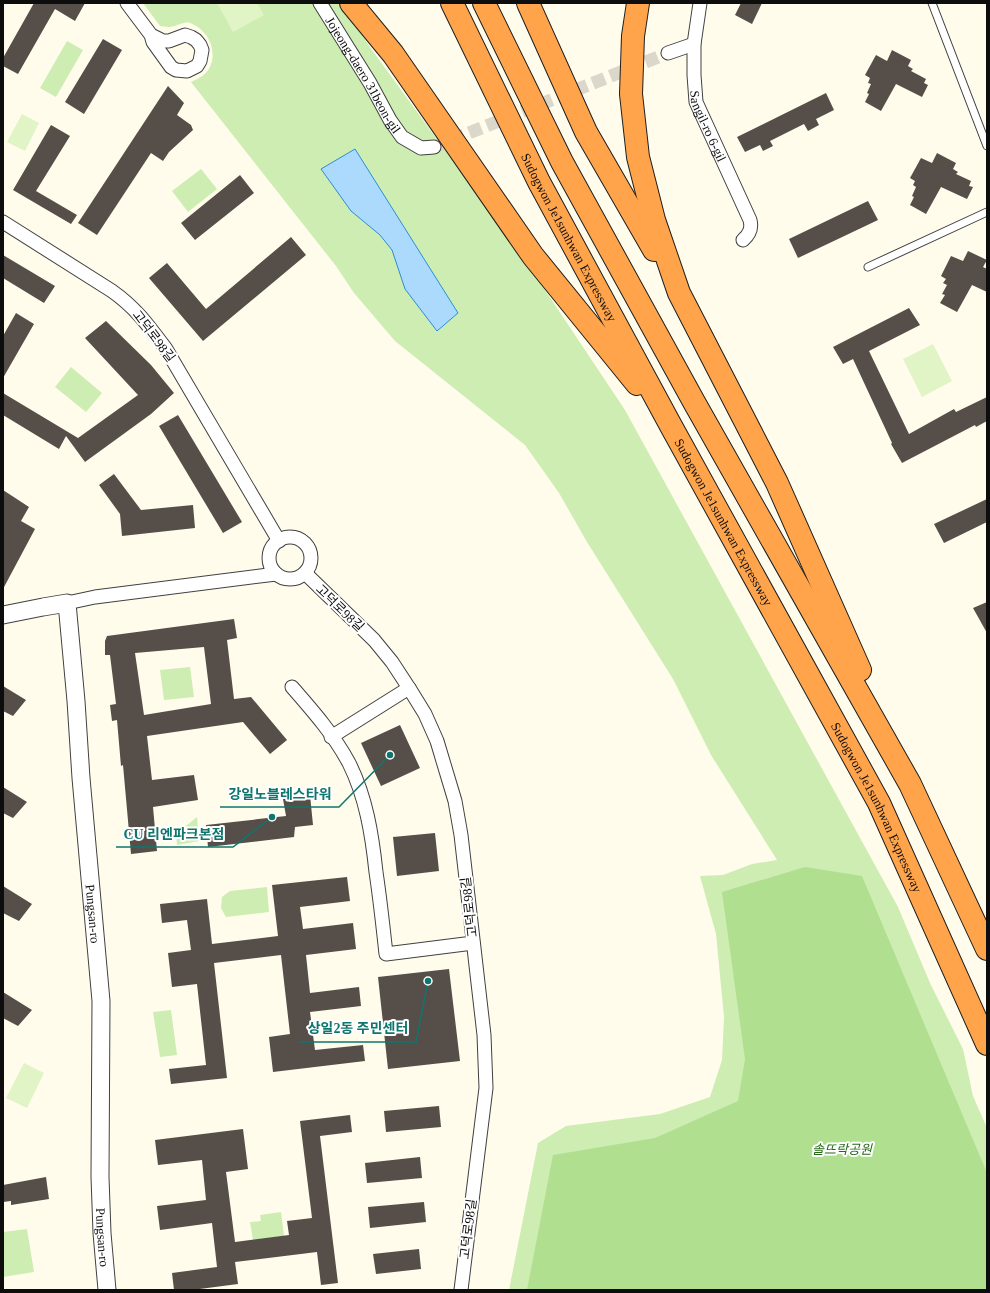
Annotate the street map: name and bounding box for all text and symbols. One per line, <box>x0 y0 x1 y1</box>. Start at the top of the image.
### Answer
street label: Jojeong-daero 31beon-gil <box>323 14 405 136</box>
street label: Sangil-ro 6-gil <box>688 90 730 164</box>
street label: Sudogwon Je1sunhwan Expressway <box>519 151 621 324</box>
street label: 고덕로98길 <box>130 307 178 365</box>
street label: Sudogwon Je1sunhwan Expressway <box>672 436 776 609</box>
street label: 고덕로98길 <box>313 581 367 635</box>
street label: Sudogwon Je1sunhwan Expressway <box>828 719 926 895</box>
callout: 강일노블레스타워 <box>220 781 339 807</box>
text: 강일노블레스타워 <box>228 787 332 802</box>
callout: CU 리엔파크본점 <box>116 821 233 847</box>
text: CU 리엔파크본점 <box>123 827 225 842</box>
street label: 고덕로98길 <box>458 876 480 938</box>
street label: Pungsan-ro <box>83 884 103 944</box>
callout: 상일2동 주민센터 <box>299 1016 416 1042</box>
text: 상일2동 주민센터 <box>308 1021 408 1036</box>
park label: 솔뜨락공원 <box>812 1142 873 1157</box>
street label: 고덕로98길 <box>457 1198 479 1260</box>
street label: Pungsan-ro <box>94 1207 112 1268</box>

